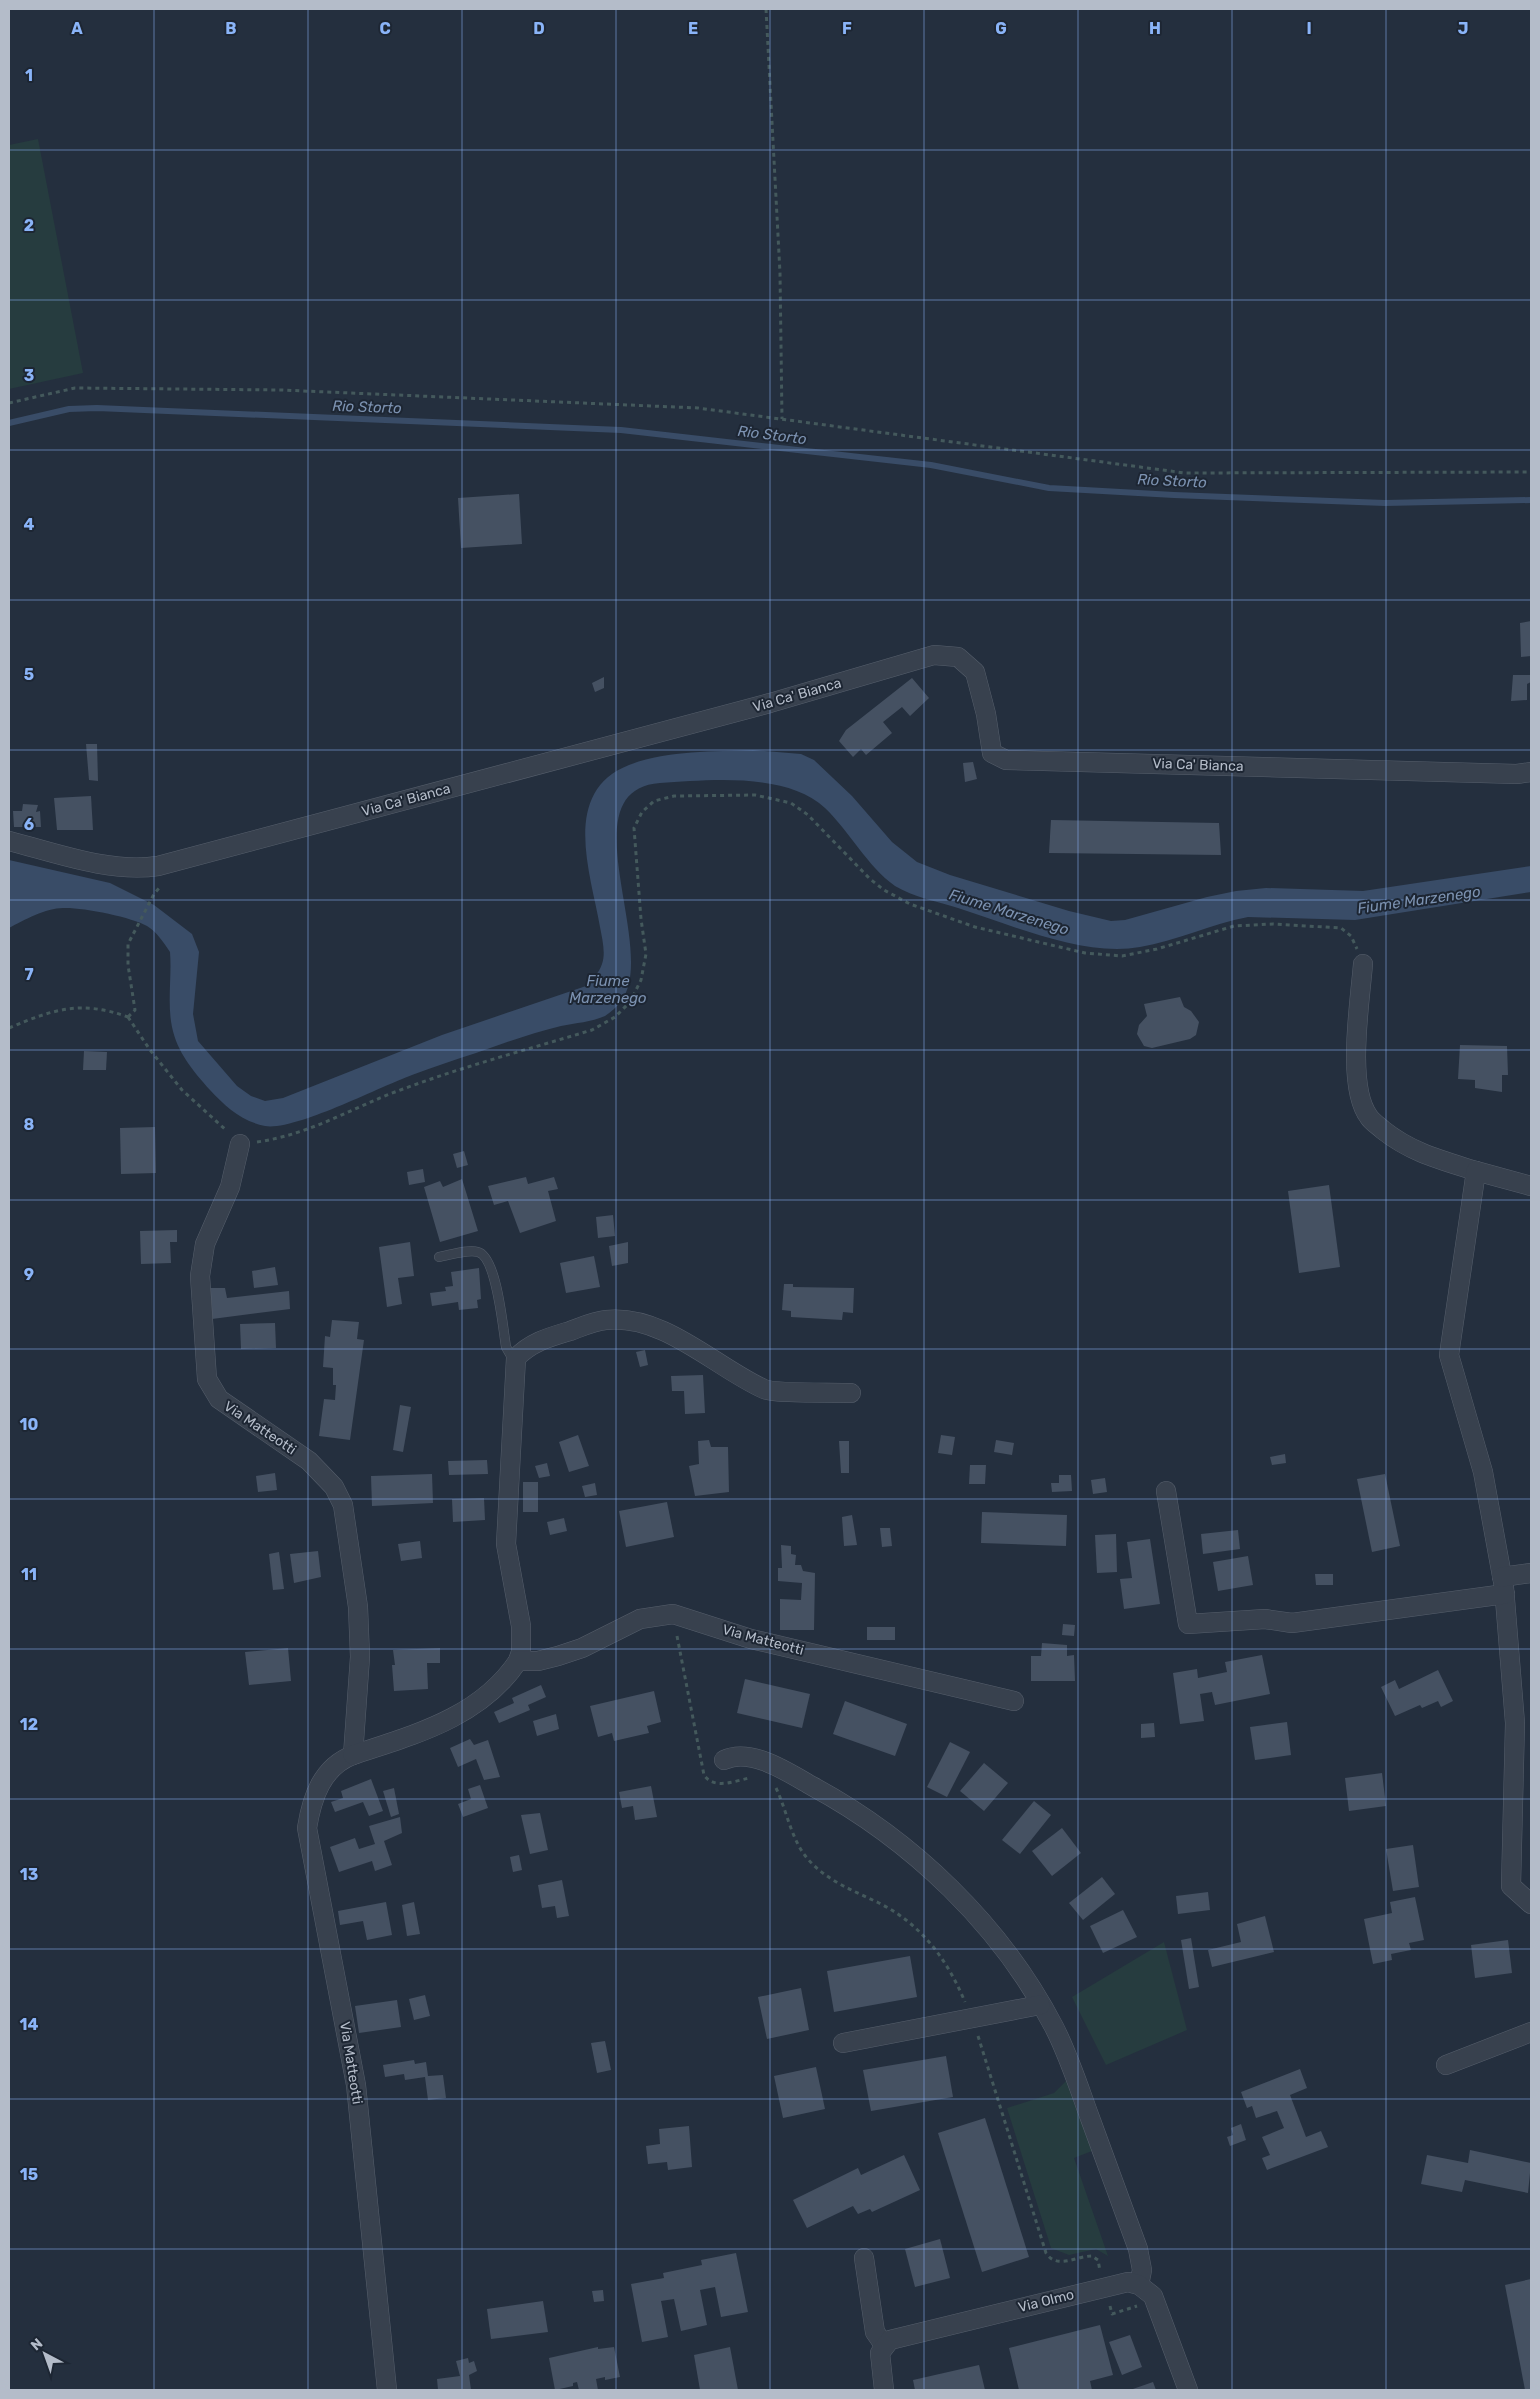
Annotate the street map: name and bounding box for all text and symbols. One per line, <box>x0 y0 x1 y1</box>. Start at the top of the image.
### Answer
text: A <box>71 19 83 38</box>
text: B <box>225 19 237 38</box>
text: C <box>379 19 391 38</box>
text: D <box>533 19 545 38</box>
text: E <box>688 19 698 38</box>
text: F <box>842 19 852 38</box>
text: G <box>995 19 1007 38</box>
text: H <box>1149 19 1161 38</box>
text: I <box>1306 19 1312 38</box>
text: J <box>1458 19 1468 38</box>
text: 1 <box>25 66 33 85</box>
text: 2 <box>24 216 34 235</box>
text: 3 <box>24 366 34 385</box>
water label: Rio Storto <box>332 397 402 417</box>
water label: Rio Storto <box>736 422 808 448</box>
water label: Rio Storto <box>1137 470 1208 492</box>
text: 4 <box>24 515 35 534</box>
text: 5 <box>24 665 34 684</box>
street label: Via Ca' Bianca <box>751 674 843 716</box>
street label: Via Ca' Bianca <box>1152 755 1244 775</box>
street label: Via Ca' Bianca <box>360 780 452 820</box>
text: 6 <box>24 815 34 834</box>
water label: Fiume Marzenego <box>1356 882 1482 918</box>
water label: Fiume Marzenego <box>947 885 1071 939</box>
text: 7 <box>24 965 34 984</box>
water label: Fiume Marzenego <box>569 972 647 1007</box>
text: 8 <box>24 1115 35 1134</box>
text: 9 <box>24 1265 34 1284</box>
street label: Via Matteotti <box>221 1398 299 1458</box>
text: 10 <box>20 1415 39 1434</box>
text: 11 <box>21 1565 37 1584</box>
street label: Via Matteotti <box>720 1621 806 1659</box>
text: 12 <box>20 1715 38 1734</box>
text: 13 <box>20 1865 38 1884</box>
text: 14 <box>20 2015 39 2034</box>
street label: Via Matteotti <box>336 2020 366 2106</box>
text: 15 <box>20 2165 38 2184</box>
street label: Via Olmo <box>1016 2286 1076 2316</box>
north arrow <box>20 2329 70 2379</box>
text: N <box>27 2335 46 2354</box>

